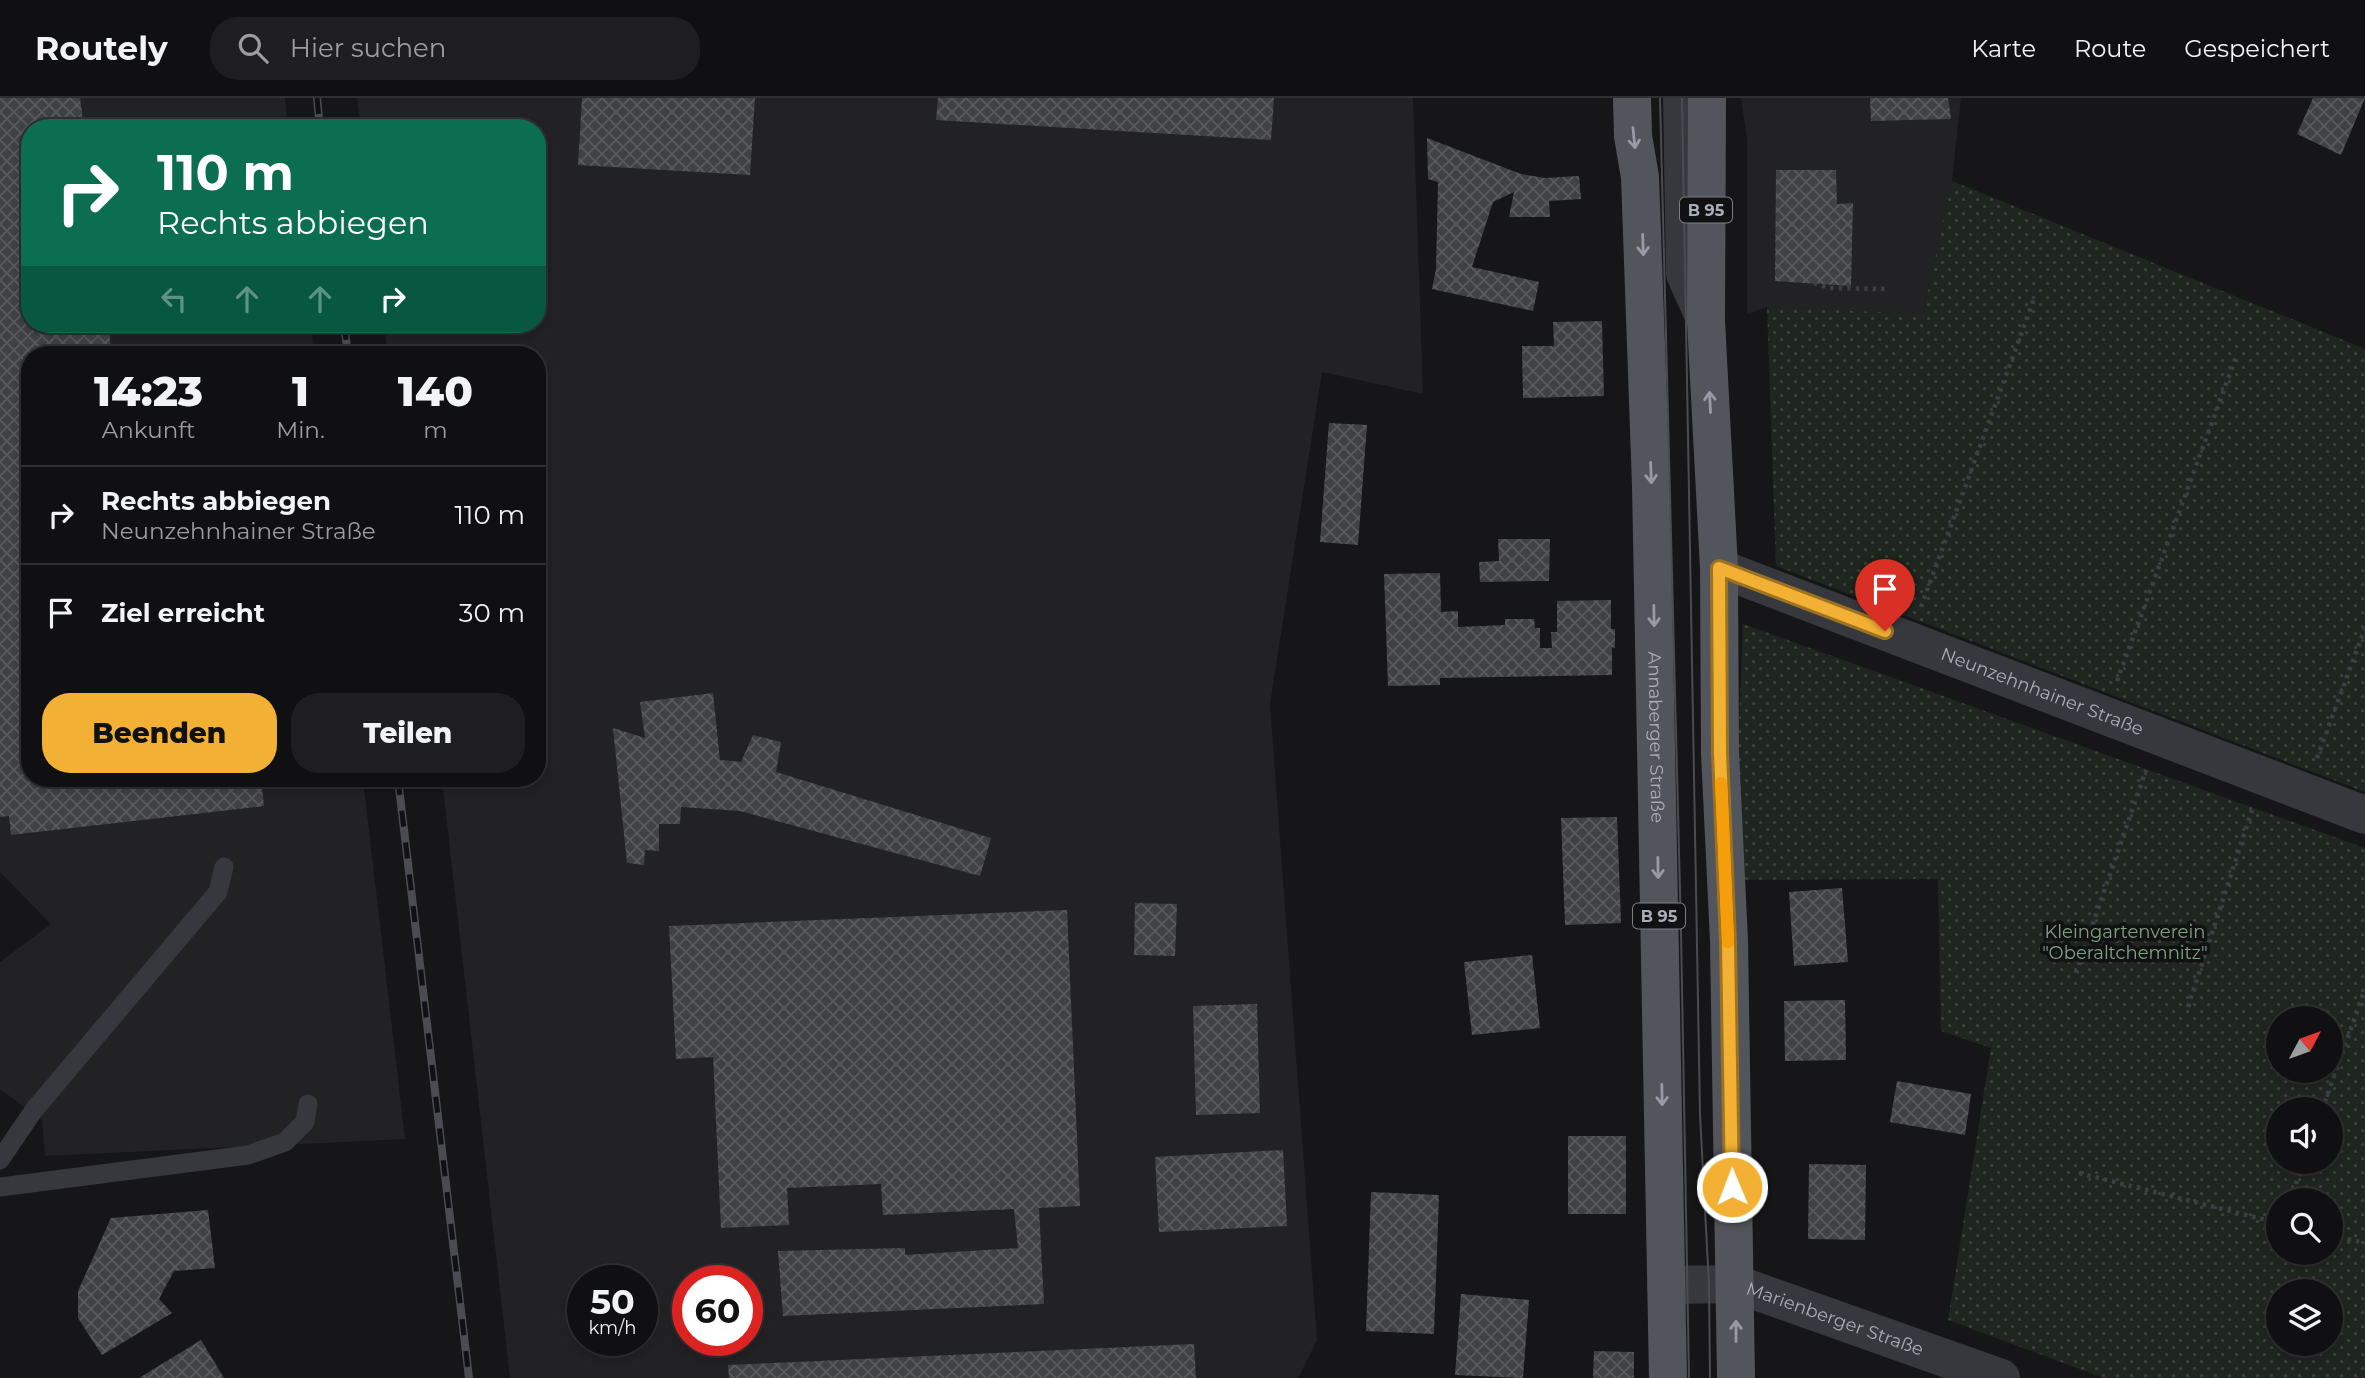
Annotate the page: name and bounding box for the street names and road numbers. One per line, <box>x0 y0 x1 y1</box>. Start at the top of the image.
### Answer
road number: B 95 <box>1680 198 1732 222</box>
street label: Neunzehnhainer Straße <box>1938 643 2147 740</box>
street label: Annaberger Straße <box>1643 651 1668 823</box>
road number: B 95 <box>1633 904 1685 929</box>
street label: Marienberger Straße <box>1743 1278 1927 1361</box>

